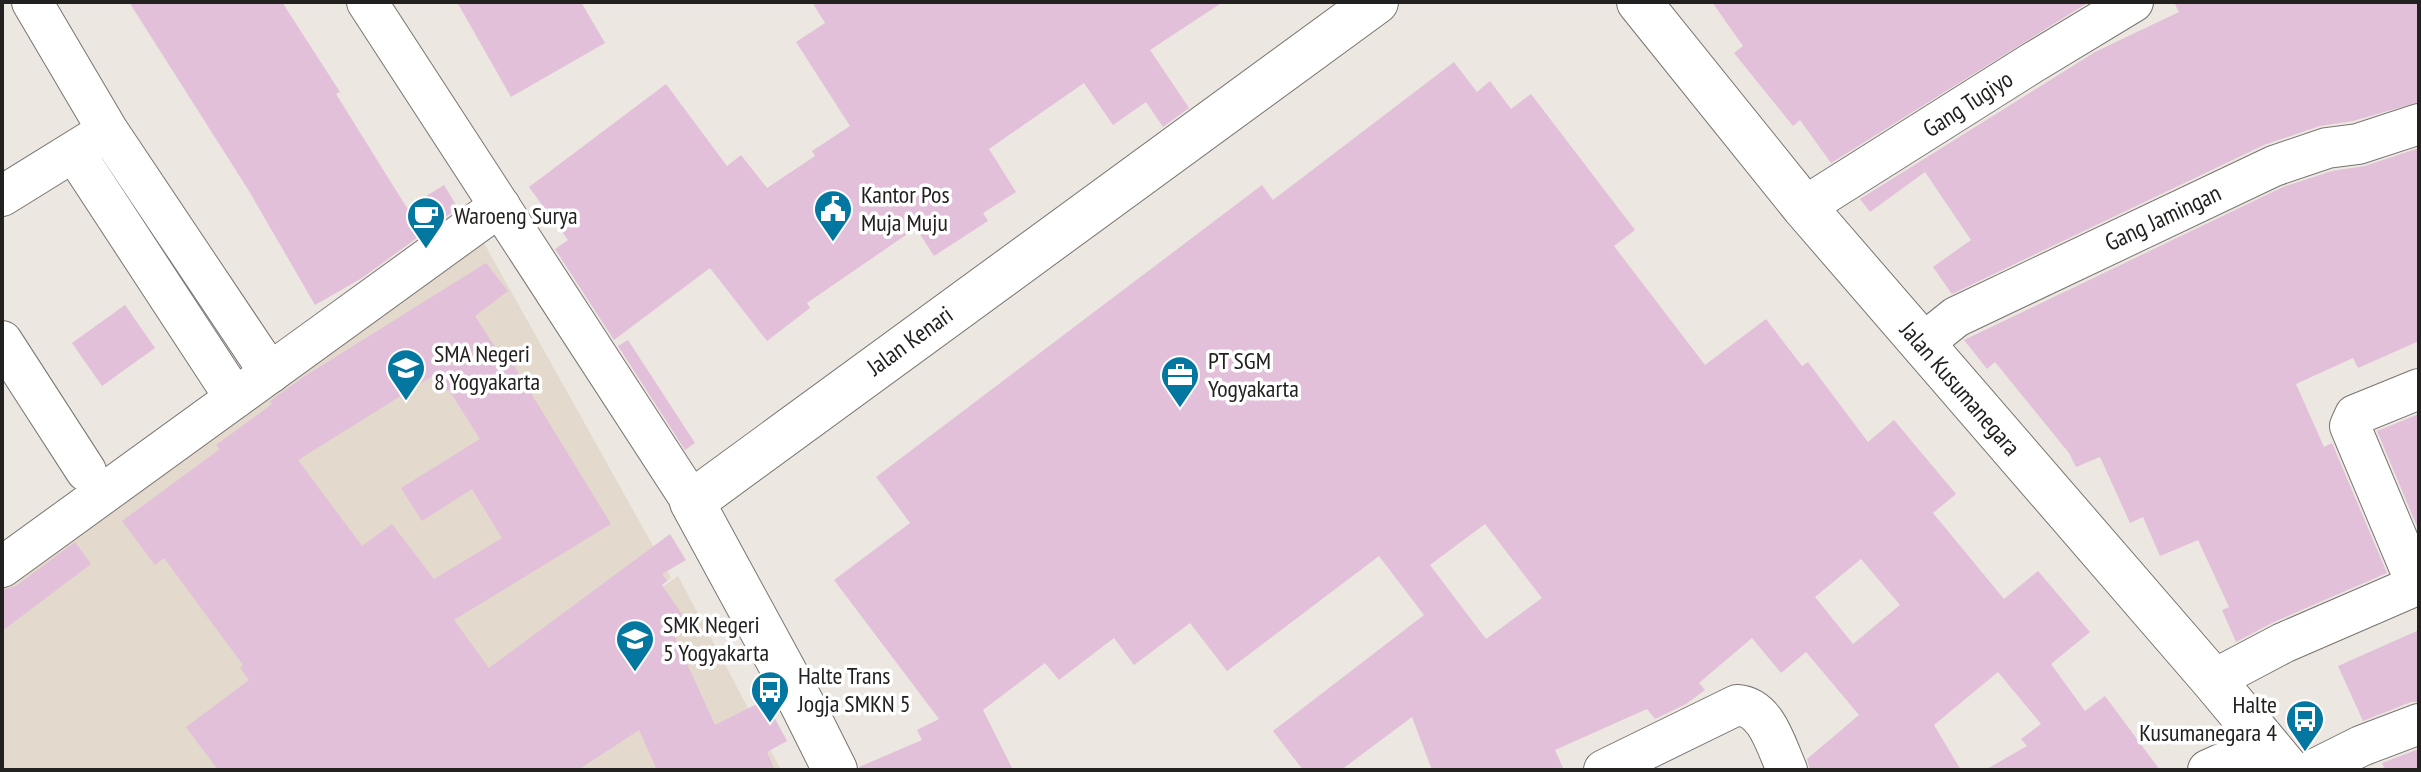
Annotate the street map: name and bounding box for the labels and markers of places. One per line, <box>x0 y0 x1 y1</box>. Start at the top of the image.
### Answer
place label: Kantor Pos Muja Muju <box>861 179 950 238</box>
public building icon: Kantor Pos Muja Muju <box>812 188 854 243</box>
cafe icon: Waroeng Surya <box>405 195 447 250</box>
place label: Waroeng Surya <box>454 200 578 231</box>
place label: SMA Negeri 8 Yogyakarta <box>434 338 540 397</box>
place label: PT SGM Yogyakarta <box>1208 345 1299 404</box>
school or university icon: SMA Negeri 8 Yogyakarta <box>385 347 427 402</box>
office icon: PT SGM Yogyakarta <box>1159 354 1201 409</box>
place label: SMK Negeri 5 Yogyakarta <box>663 609 769 668</box>
school or university icon: SMK Negeri 5 Yogyakarta <box>614 618 656 673</box>
place label: Halte Trans Jogja SMKN 5 <box>797 660 911 719</box>
bus stop icon: Halte Trans Jogja SMKN 5 <box>749 669 791 724</box>
place label: Halte Kusumanegara 4 <box>2139 689 2277 748</box>
bus stop icon: Halte Kusumanegara 4 <box>2284 698 2326 753</box>

